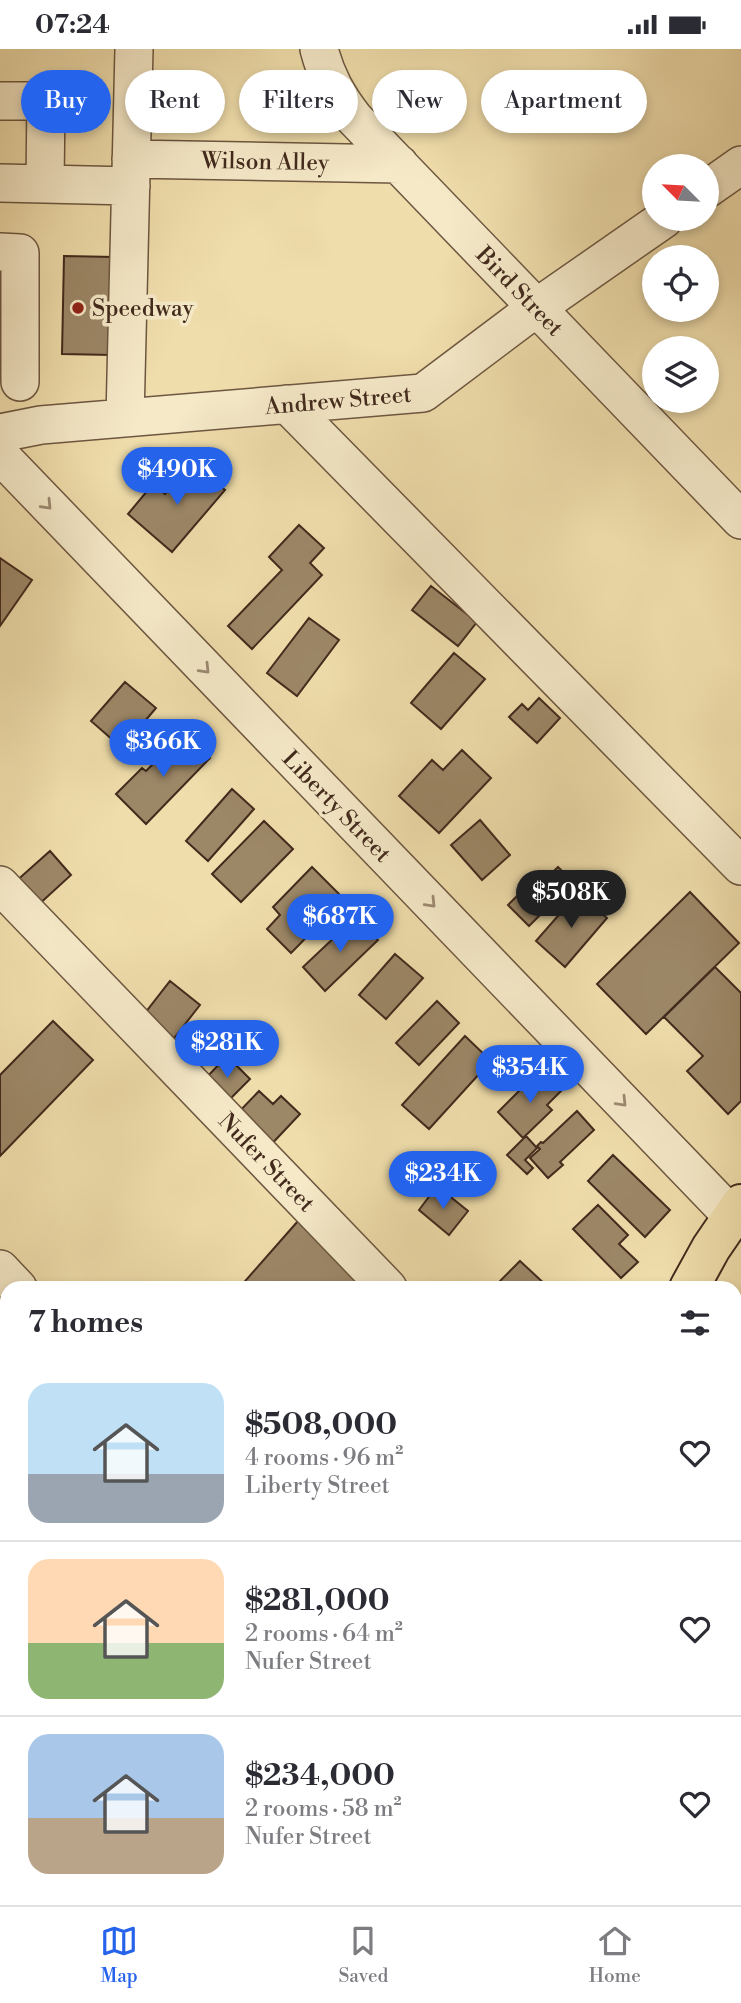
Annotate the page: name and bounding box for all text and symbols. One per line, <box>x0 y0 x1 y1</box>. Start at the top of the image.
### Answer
text: 07:24 <box>35 9 110 41</box>
chip: Buy <box>21 70 111 133</box>
chip: Rent <box>125 70 225 133</box>
chip: Filters <box>239 70 358 133</box>
chip: New <box>372 70 467 133</box>
chip: Apartment <box>481 70 647 133</box>
street label: Wilson Alley <box>200 147 330 177</box>
north arrow <box>642 154 719 231</box>
map controls <box>642 154 719 413</box>
street label: Bird Street <box>469 240 569 342</box>
button: locate <box>642 245 719 322</box>
place label: Speedway <box>92 295 194 323</box>
marker: Speedway <box>70 300 86 316</box>
button: layers <box>642 336 719 413</box>
street label: Andrew Street <box>263 381 412 421</box>
pin: $490K <box>128 447 226 507</box>
text: $490K <box>138 456 216 484</box>
one-way arrow <box>39 496 52 509</box>
one-way arrow <box>197 660 210 673</box>
pin: $366K <box>114 719 212 779</box>
text: $366K <box>125 728 201 756</box>
street label: Liberty Street <box>276 745 397 868</box>
pin: $508K <box>522 871 620 930</box>
text: $508K <box>532 879 610 907</box>
pin: $687K <box>291 895 389 954</box>
one-way arrow <box>422 895 435 908</box>
text: $687K <box>303 903 377 931</box>
pin: $281K <box>178 1021 276 1080</box>
text: $281K <box>191 1029 263 1057</box>
pin: $354K <box>481 1045 579 1105</box>
text: $354K <box>492 1054 568 1082</box>
one-way arrow <box>614 1094 627 1107</box>
street label: Nufer Street <box>212 1107 320 1218</box>
pin: $234K <box>394 1151 492 1211</box>
text: $234K <box>405 1160 481 1188</box>
text: 7 homes <box>28 1304 143 1342</box>
icon: filters <box>676 1304 714 1342</box>
text: $508,000 <box>245 1406 397 1444</box>
icon: home <box>84 1411 168 1495</box>
icon: heart <box>676 1434 714 1472</box>
text: 4 rooms · 96 m² <box>245 1444 403 1472</box>
text: Liberty Street <box>245 1472 390 1500</box>
text: $281,000 <box>245 1582 390 1620</box>
icon: home <box>84 1587 168 1671</box>
icon: heart <box>676 1610 714 1648</box>
text: 2 rooms · 64 m² <box>245 1620 403 1648</box>
text: Nufer Street <box>245 1648 372 1676</box>
text: $234,000 <box>245 1757 395 1795</box>
icon: home <box>84 1762 168 1846</box>
icon: heart <box>676 1785 714 1823</box>
text: 2 rooms · 58 m² <box>245 1795 402 1823</box>
text: Nufer Street <box>245 1823 372 1851</box>
tab: Map <box>100 1922 138 1988</box>
tab: Saved <box>338 1922 388 1988</box>
tab: Home <box>589 1922 641 1988</box>

